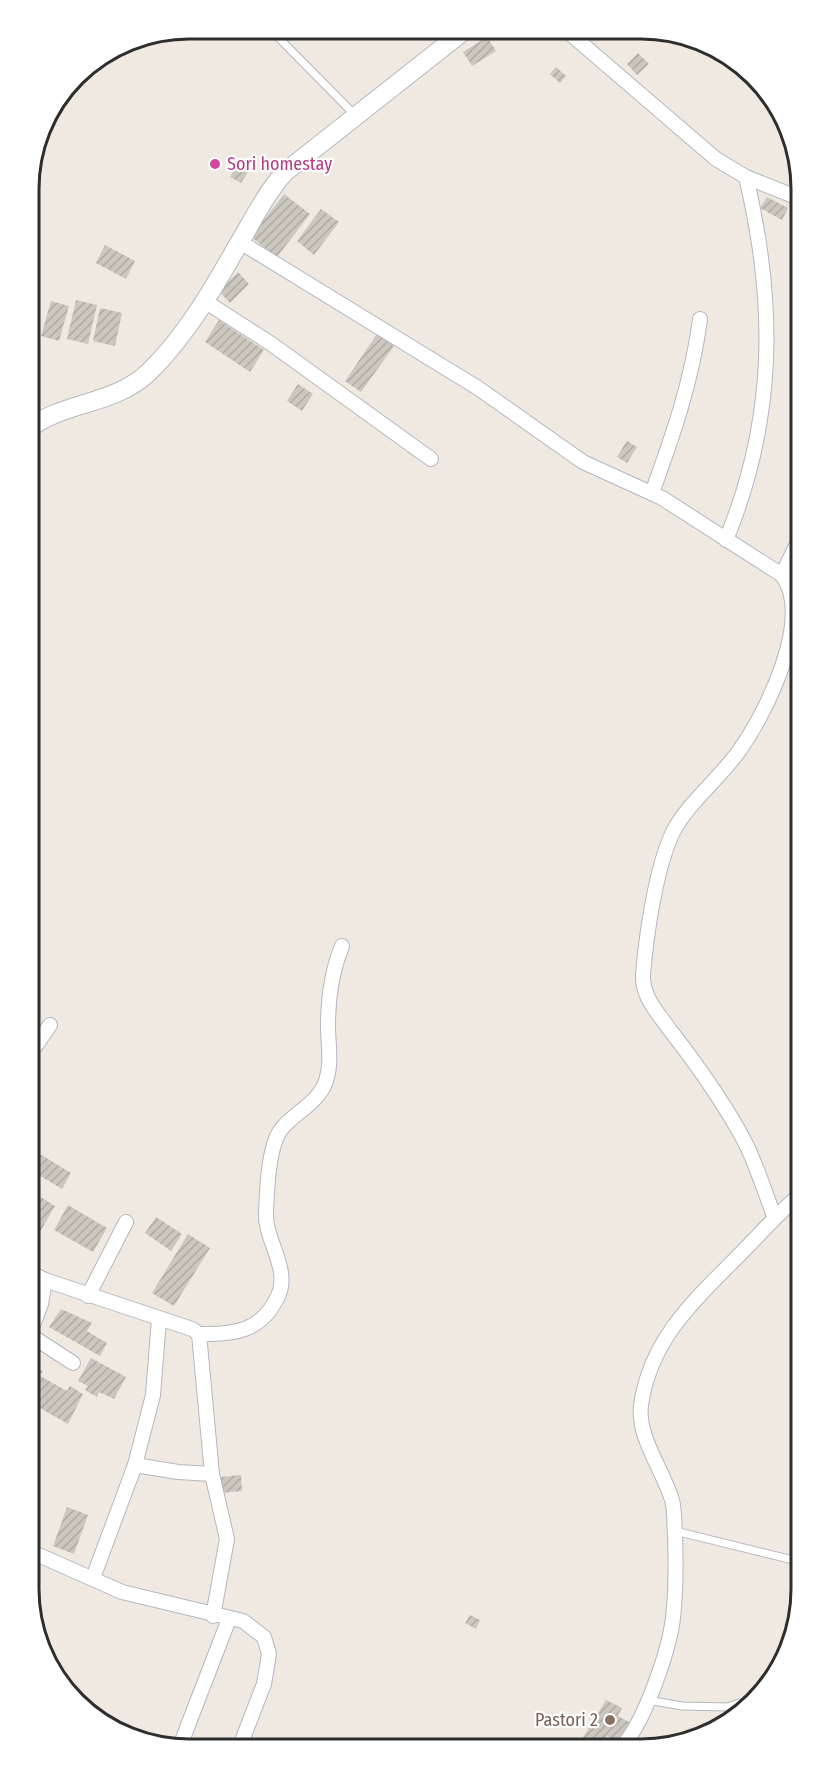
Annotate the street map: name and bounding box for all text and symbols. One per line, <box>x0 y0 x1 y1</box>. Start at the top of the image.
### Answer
place label: Sori homestay <box>227 153 332 175</box>
marker: Sori homestay <box>208 157 222 171</box>
place label: Pastori 2 <box>535 1709 598 1731</box>
marker: Pastori 2 <box>603 1713 617 1727</box>

